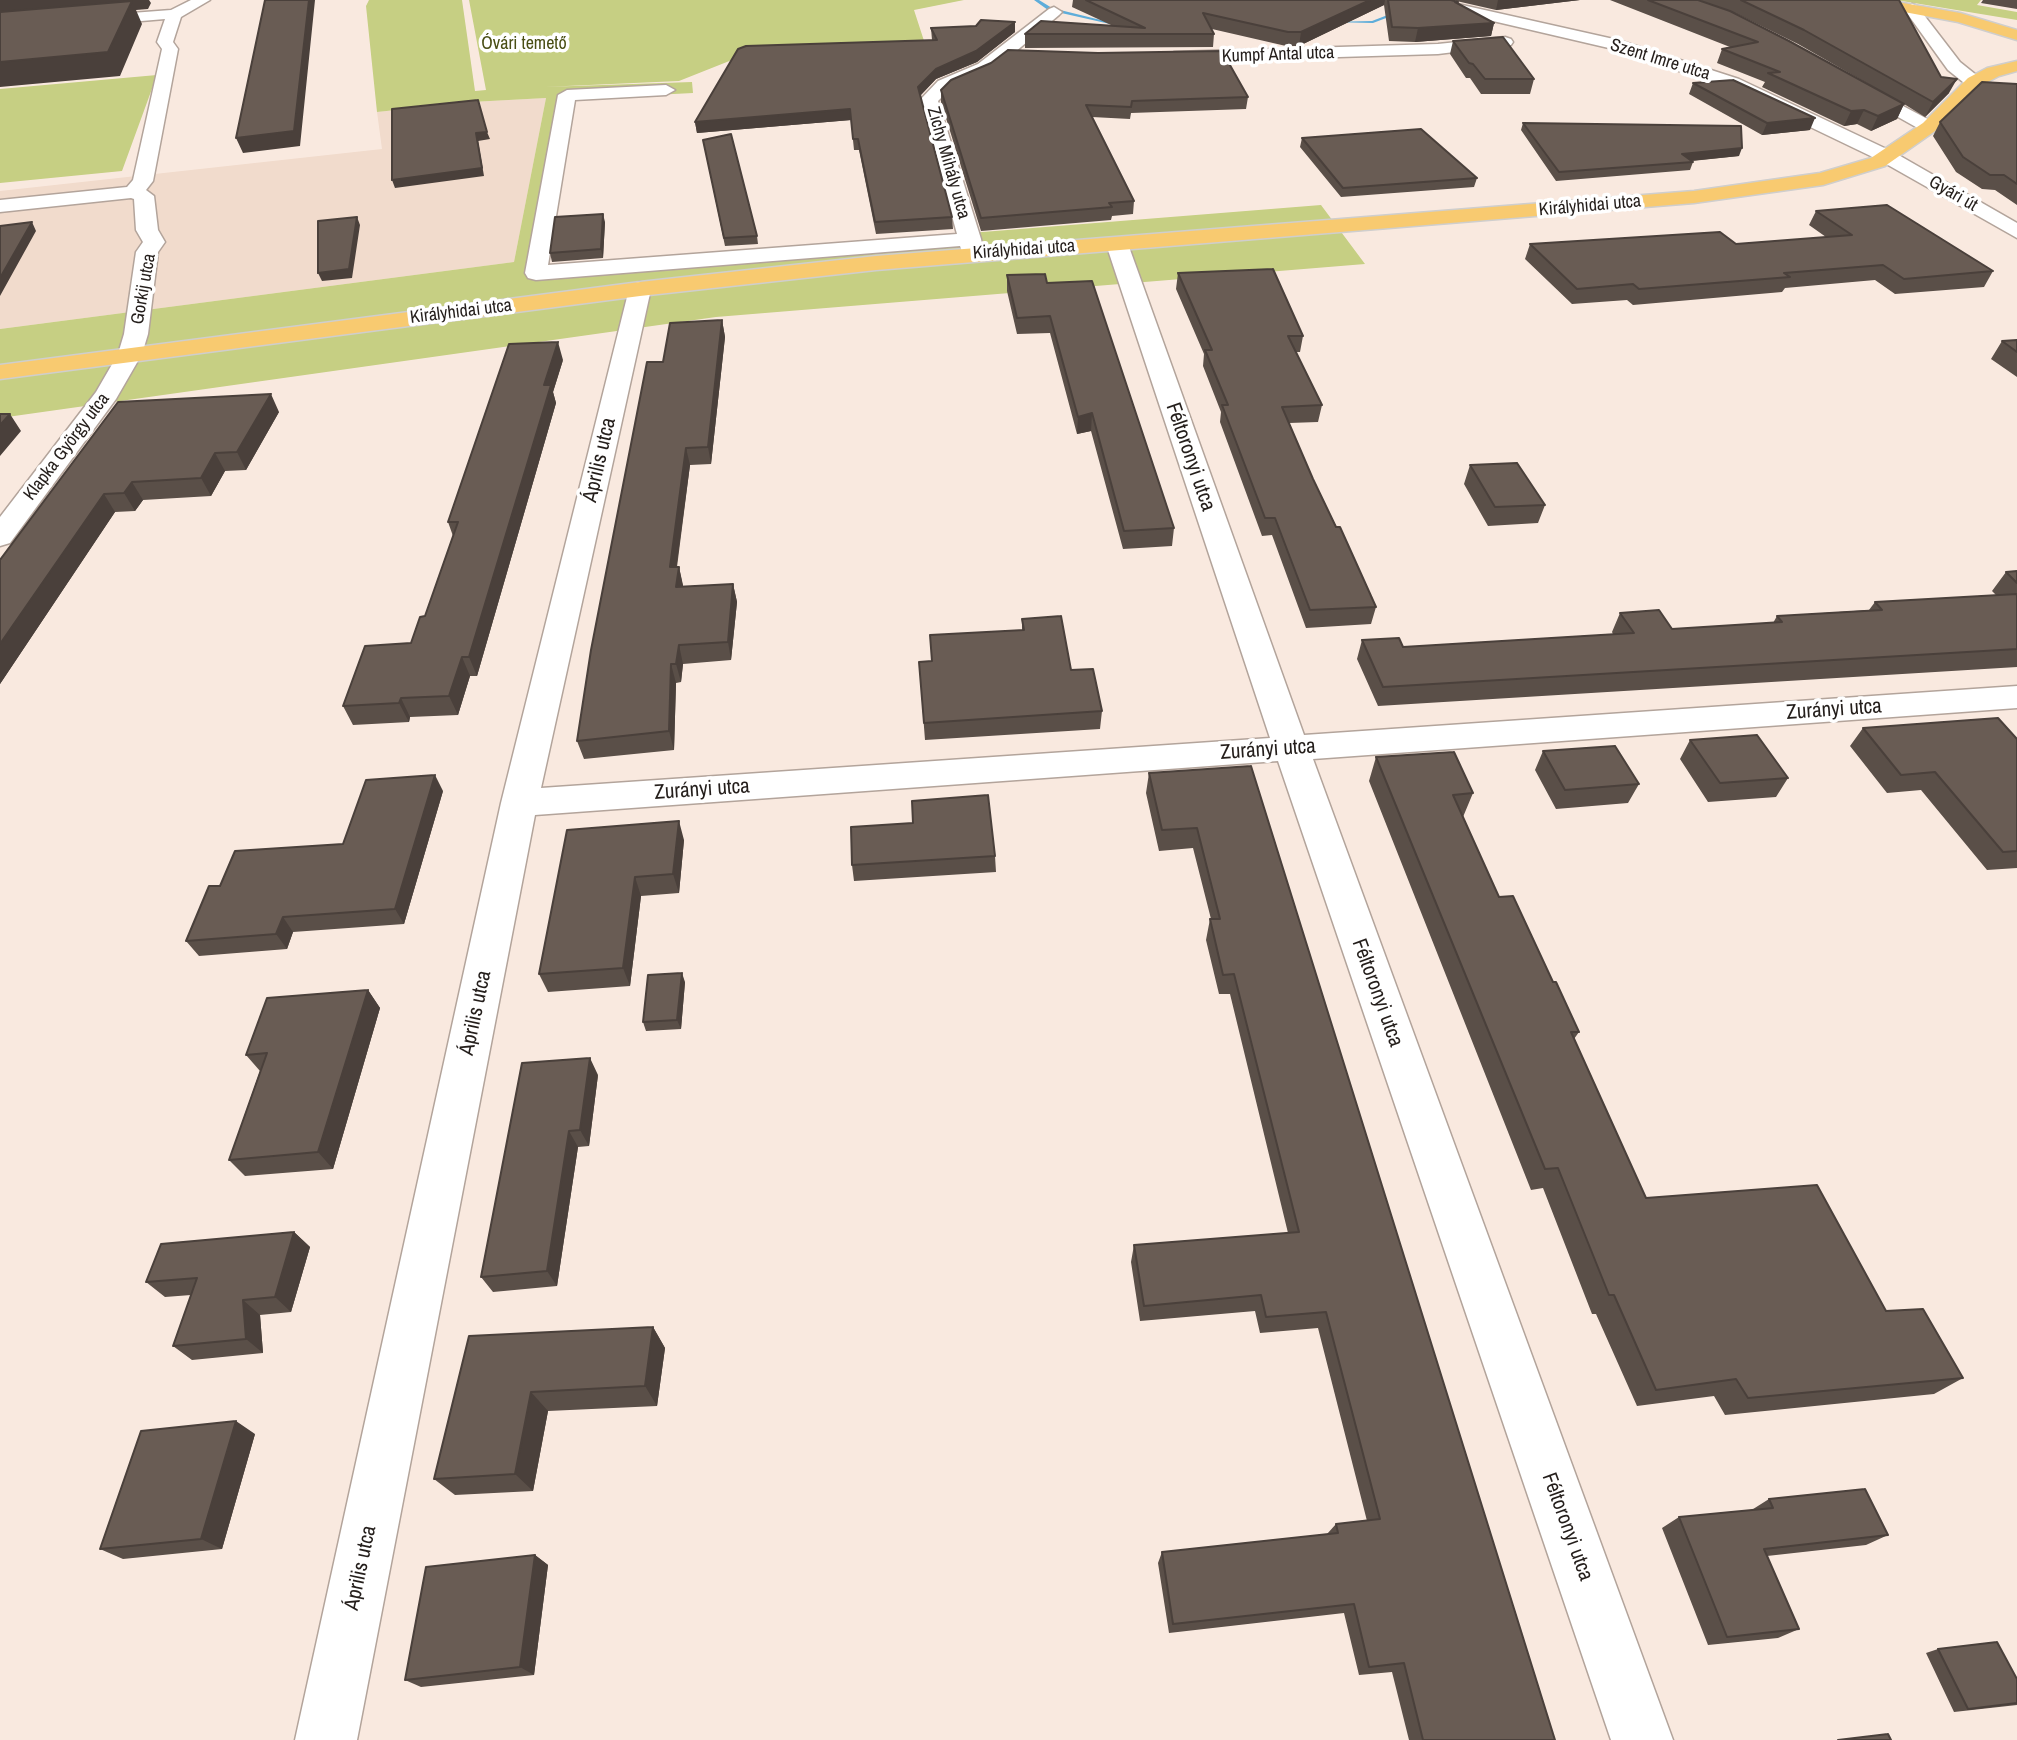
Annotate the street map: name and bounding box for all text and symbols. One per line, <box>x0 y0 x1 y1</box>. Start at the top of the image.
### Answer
park label: Óvári temető <box>481 33 567 55</box>
street label: Szent Imre utca <box>1607 35 1713 85</box>
street label: Kumpf Antal utca <box>1221 42 1335 68</box>
street label: Zichy Mihály utca <box>922 104 974 222</box>
street label: Gyári út <box>1925 172 1981 216</box>
street label: Királyhidai utca <box>1538 191 1642 221</box>
street label: Királyhidai utca <box>972 236 1076 264</box>
street label: Gorkij utca <box>127 252 161 326</box>
street label: Királyhidai utca <box>409 295 513 329</box>
street label: Klapka György utca <box>20 389 114 505</box>
street label: Féltoronyi utca <box>1160 399 1220 515</box>
street label: Április utca <box>578 415 622 505</box>
street label: Zurányi utca <box>1785 694 1883 726</box>
street label: Zurányi utca <box>1219 734 1317 766</box>
street label: Zurányi utca <box>653 774 751 806</box>
street label: Féltoronyi utca <box>1346 936 1408 1050</box>
street label: Április utca <box>455 968 497 1058</box>
street label: Féltoronyi utca <box>1536 1470 1598 1584</box>
street label: Április utca <box>340 1523 382 1613</box>

